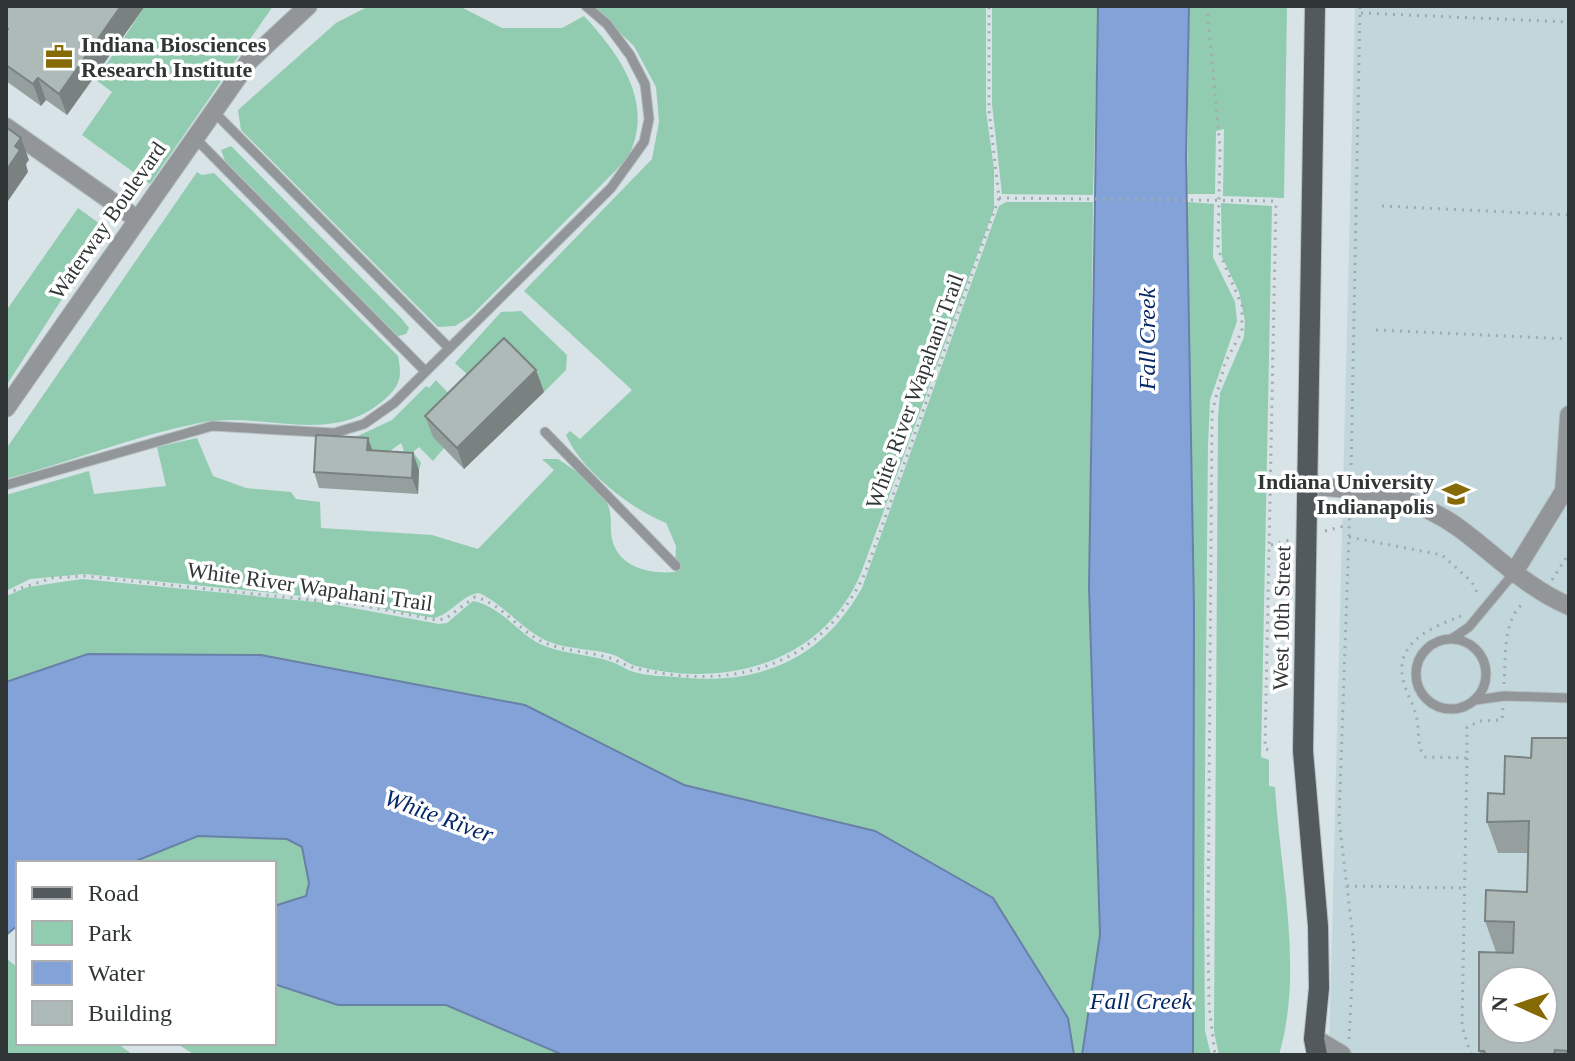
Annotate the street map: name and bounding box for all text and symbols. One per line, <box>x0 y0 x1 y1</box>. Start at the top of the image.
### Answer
place label: Indiana Biosciences Research Institute <box>81 32 267 82</box>
office icon: Indiana Biosciences Research Institute <box>44 42 74 72</box>
street label: Waterway Boulevard <box>44 137 171 304</box>
street label: White River Wapahani Trail <box>860 270 969 512</box>
water label: Fall Creek <box>1134 287 1160 391</box>
place label: Indiana University Indianapolis <box>1257 469 1434 519</box>
school or university icon: Indiana University Indianapolis <box>1441 479 1471 509</box>
street label: West 10th Street <box>1268 545 1295 691</box>
street label: White River Wapahani Trail <box>186 557 434 616</box>
water label: White River <box>381 784 498 848</box>
legend <box>16 861 276 1045</box>
text: Road <box>88 880 139 906</box>
text: Park <box>88 920 132 946</box>
text: Water <box>88 960 145 986</box>
north arrow <box>1479 965 1559 1045</box>
water label: Fall Creek <box>1089 988 1193 1014</box>
text: N <box>1487 995 1512 1013</box>
text: Building <box>88 1000 172 1026</box>

